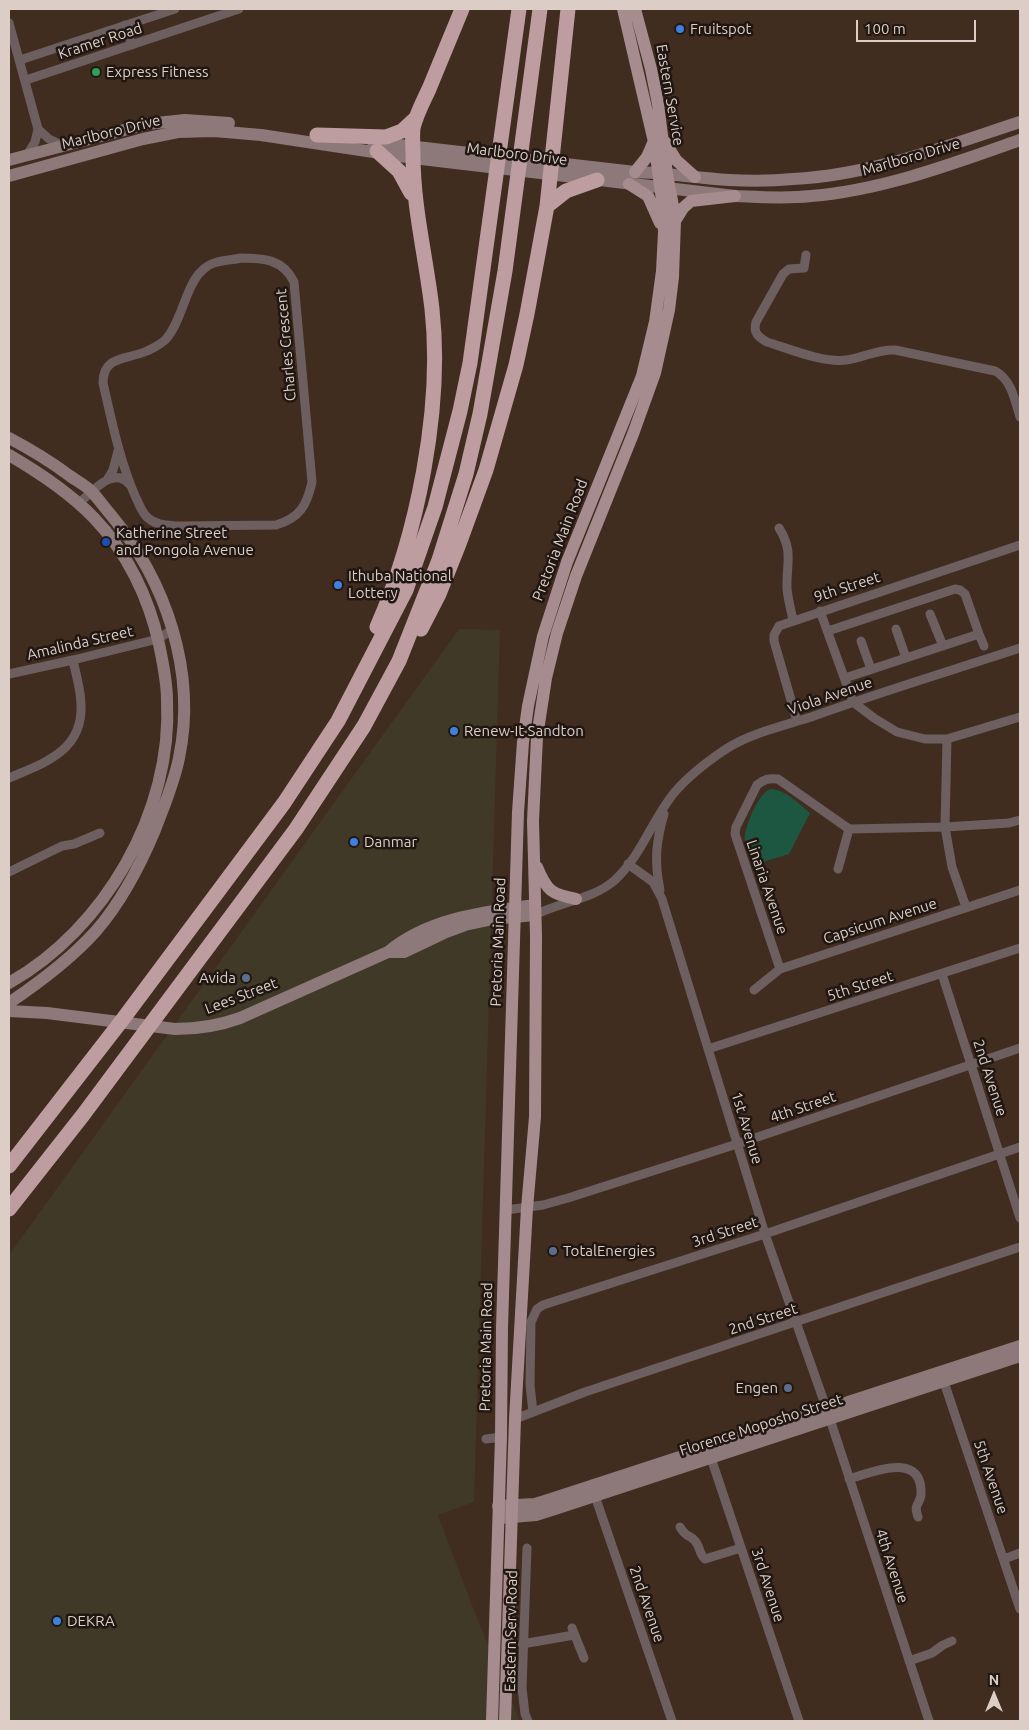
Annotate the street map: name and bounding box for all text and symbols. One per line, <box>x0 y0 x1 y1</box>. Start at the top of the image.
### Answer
scale bar <box>859 10 979 42</box>
street label: Kramer Road <box>56 19 144 63</box>
place label: Fruitspot <box>690 20 751 38</box>
text: 100 m <box>864 20 906 37</box>
marker: Fruitspot <box>674 23 686 35</box>
street label: Eastern Service <box>652 43 688 147</box>
place label: Express Fitness <box>106 63 209 81</box>
marker: Express Fitness <box>90 66 102 78</box>
street label: Marlboro Drive <box>60 111 162 153</box>
street label: Marlboro Drive <box>860 134 962 180</box>
street label: Marlboro Drive <box>466 139 568 169</box>
street label: Charles Crescent <box>272 288 300 402</box>
street label: Pretoria Main Road <box>528 477 592 603</box>
place label: Katherine Street and Pongola Avenue <box>116 524 254 559</box>
marker: Katherine Street and Pongola Avenue <box>100 536 112 548</box>
place label: Ithuba National Lottery <box>348 567 452 602</box>
street label: 9th Street <box>812 568 882 606</box>
marker: Ithuba National Lottery <box>332 579 344 591</box>
street label: Amalinda Street <box>25 622 135 664</box>
street label: Viola Avenue <box>785 673 875 719</box>
place label: Renew-It Sandton <box>464 722 584 740</box>
marker: Renew-It Sandton <box>448 725 460 737</box>
place label: Danmar <box>364 833 417 851</box>
marker: Danmar <box>348 836 360 848</box>
street label: Linaria Avenue <box>742 837 792 937</box>
street label: Pretoria Main Road <box>487 877 509 1007</box>
street label: Capsicum Avenue <box>821 894 939 948</box>
street label: 5th Street <box>825 967 895 1005</box>
place label: Avida <box>199 969 236 987</box>
marker: Avida <box>240 972 252 984</box>
street label: Lees Street <box>202 974 280 1018</box>
street label: 2nd Avenue <box>969 1037 1011 1119</box>
street label: 4th Street <box>768 1087 838 1127</box>
street label: 1st Avenue <box>727 1090 767 1166</box>
street label: 3rd Street <box>690 1213 760 1251</box>
place label: TotalEnergies <box>563 1242 655 1260</box>
marker: TotalEnergies <box>547 1245 559 1257</box>
street label: Pretoria Main Road <box>476 1282 496 1412</box>
street label: 2nd Street <box>726 1299 800 1339</box>
place label: Engen <box>736 1379 778 1397</box>
marker: Engen <box>782 1382 794 1394</box>
street label: Florence Moposho Street <box>677 1390 845 1460</box>
street label: 5th Avenue <box>970 1438 1012 1516</box>
street label: 4th Avenue <box>872 1527 912 1605</box>
street label: 3rd Avenue <box>748 1546 788 1624</box>
street label: 2nd Avenue <box>626 1563 668 1645</box>
street label: Eastern Serv Road <box>501 1570 521 1692</box>
place label: DEKRA <box>67 1612 115 1630</box>
marker: DEKRA <box>51 1615 63 1627</box>
north arrow <box>969 1670 1019 1720</box>
text: N <box>989 1672 999 1688</box>

